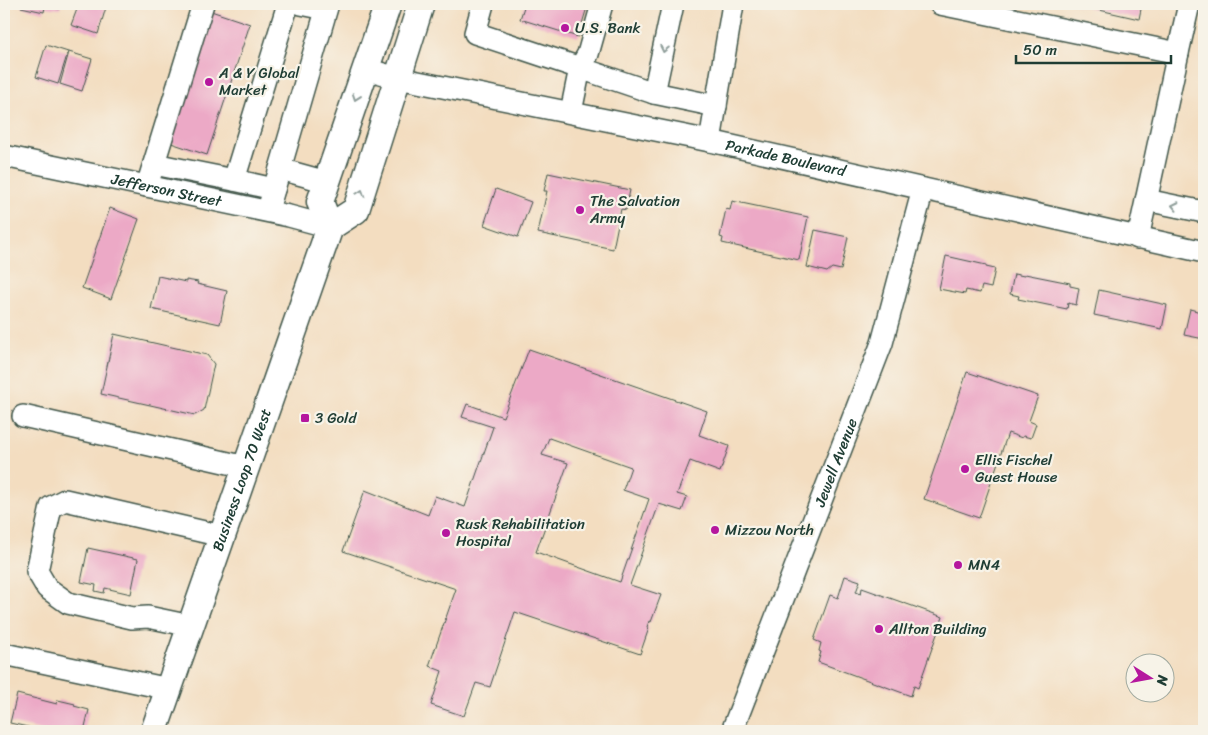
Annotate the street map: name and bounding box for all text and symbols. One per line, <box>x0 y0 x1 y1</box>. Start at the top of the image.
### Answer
place label: U.S. Bank <box>575 15 641 41</box>
marker: U.S. Bank <box>559 22 571 34</box>
scale bar <box>1016 32 1170 64</box>
text: 50 m <box>1023 37 1058 63</box>
one-way arrow <box>659 44 669 53</box>
place label: A & Y Global Market <box>218 60 300 103</box>
marker: A & Y Global Market <box>203 76 215 88</box>
one-way arrow <box>352 92 362 101</box>
street label: Parkade Boulevard <box>723 132 849 184</box>
street label: Jefferson Street <box>108 166 225 215</box>
place label: The Salvation Army <box>589 188 680 231</box>
one-way arrow <box>355 189 365 198</box>
one-way arrow <box>1171 201 1180 212</box>
marker: The Salvation Army <box>574 204 586 216</box>
street label: Business Loop 70 West <box>205 405 279 555</box>
place label: 3 Gold <box>315 405 357 431</box>
marker: 3 Gold <box>299 412 311 424</box>
street label: Jewell Avenue <box>807 414 865 511</box>
place label: Ellis Fischel Guest House <box>975 447 1058 490</box>
marker: Ellis Fischel Guest House <box>959 463 971 475</box>
place label: Rusk Rehabilitation Hospital <box>456 511 585 554</box>
place label: Mizzou North <box>725 517 814 543</box>
marker: Mizzou North <box>709 524 721 536</box>
marker: Rusk Rehabilitation Hospital <box>440 527 452 539</box>
place label: MN4 <box>968 552 1000 578</box>
marker: MN4 <box>952 559 964 571</box>
place label: Allton Building <box>888 616 987 642</box>
marker: Allton Building <box>873 623 885 635</box>
north arrow <box>1126 652 1176 702</box>
text: N <box>1149 672 1176 688</box>

